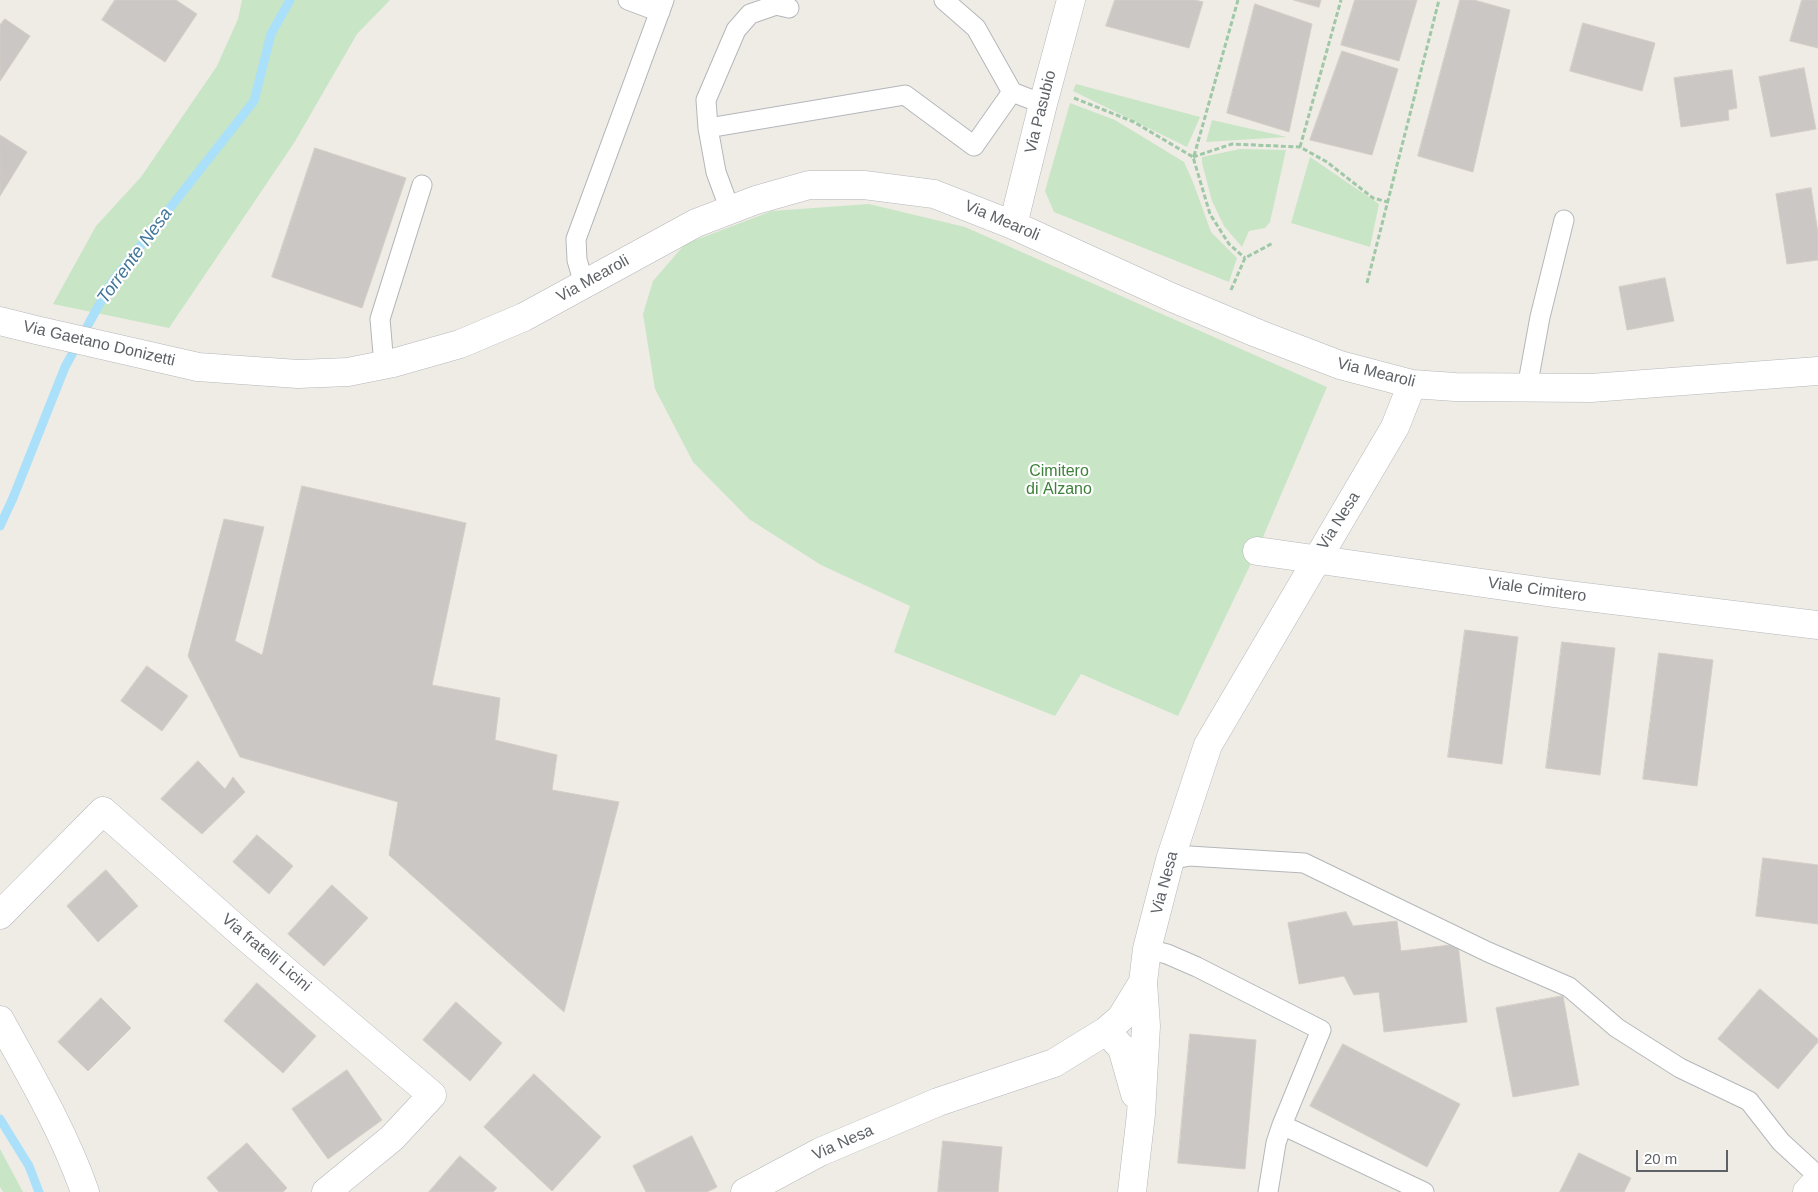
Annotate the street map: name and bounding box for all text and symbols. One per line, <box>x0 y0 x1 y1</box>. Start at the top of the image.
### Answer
street label: Via Pasubio <box>1021 68 1061 156</box>
street label: Via Mearoli <box>962 197 1042 245</box>
water label: Torrente Nesa <box>93 204 177 308</box>
street label: Via Mearoli <box>553 251 633 307</box>
street label: Via Gaetano Donizetti <box>21 317 177 371</box>
street label: Via Mearoli <box>1335 354 1417 392</box>
park label: Cimitero di Alzano <box>1026 462 1092 500</box>
street label: Via Nesa <box>1314 489 1364 553</box>
street label: Viale Cimitero <box>1486 574 1588 606</box>
street label: Via Nesa <box>1147 849 1183 917</box>
street label: Via fratelli Licini <box>217 910 315 996</box>
street label: Via Nesa <box>810 1121 876 1165</box>
scale bar <box>1638 1140 1730 1172</box>
text: 20 m <box>1644 1150 1677 1167</box>

